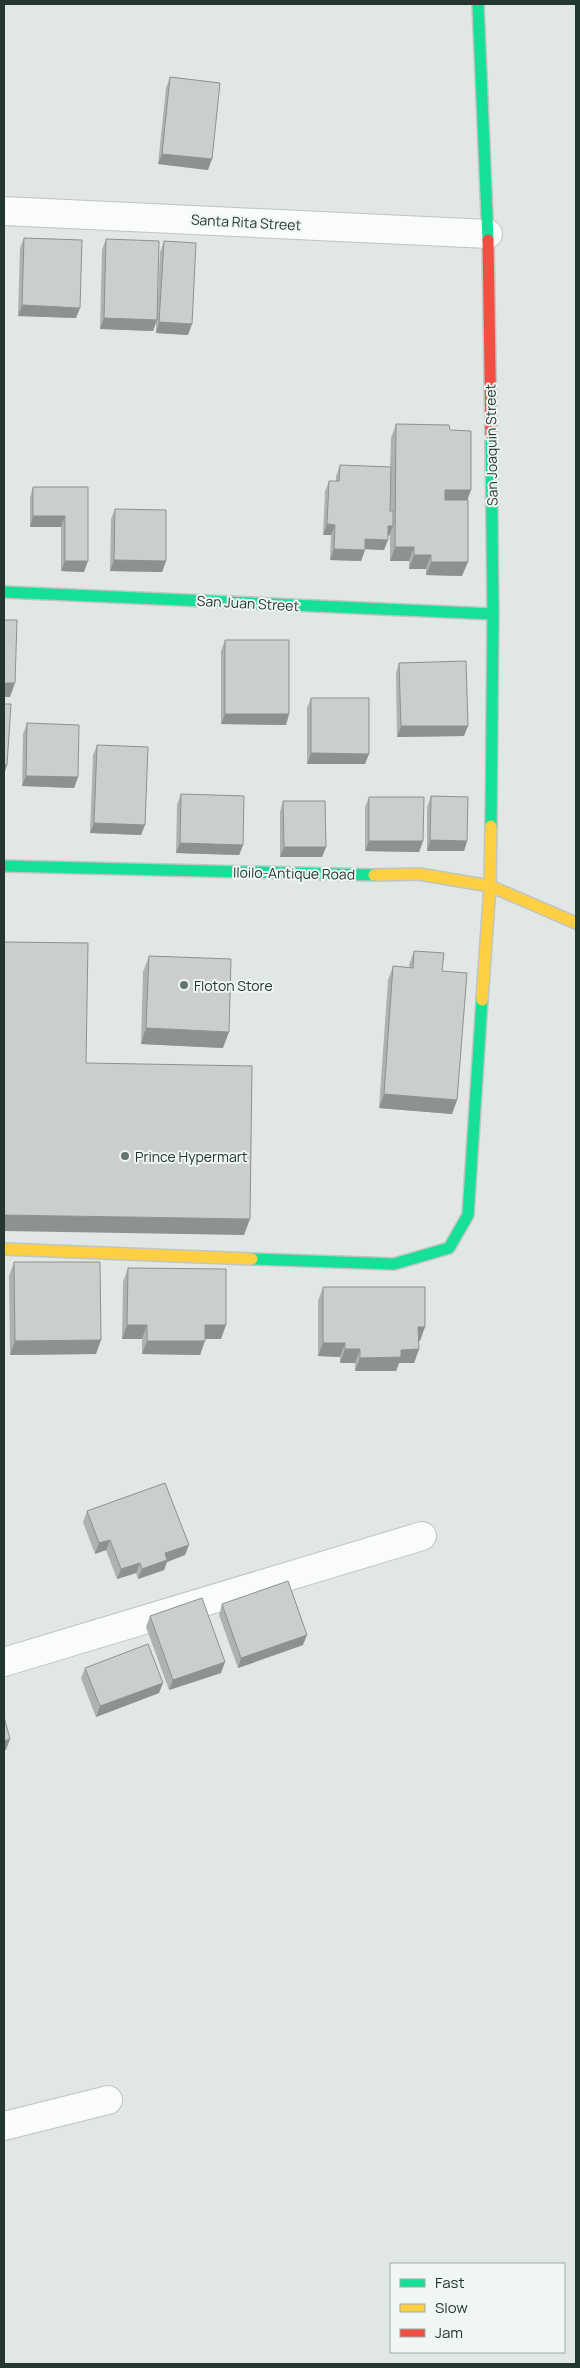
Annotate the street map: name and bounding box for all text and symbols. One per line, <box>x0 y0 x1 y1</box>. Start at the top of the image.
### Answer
street label: Santa Rita Street <box>190 210 302 234</box>
street label: San Joaquin Street <box>480 383 502 506</box>
street label: San Juan Street <box>196 591 300 615</box>
street label: Iloilo-Antique Road <box>233 862 355 884</box>
place label: Floton Store <box>194 976 273 995</box>
marker: Floton Store <box>178 979 190 991</box>
place label: Prince Hypermart <box>135 1147 248 1166</box>
marker: Prince Hypermart <box>119 1150 131 1162</box>
legend <box>390 2263 565 2353</box>
text: Fast <box>435 2272 464 2293</box>
text: Slow <box>435 2297 468 2318</box>
text: Jam <box>435 2322 463 2343</box>

